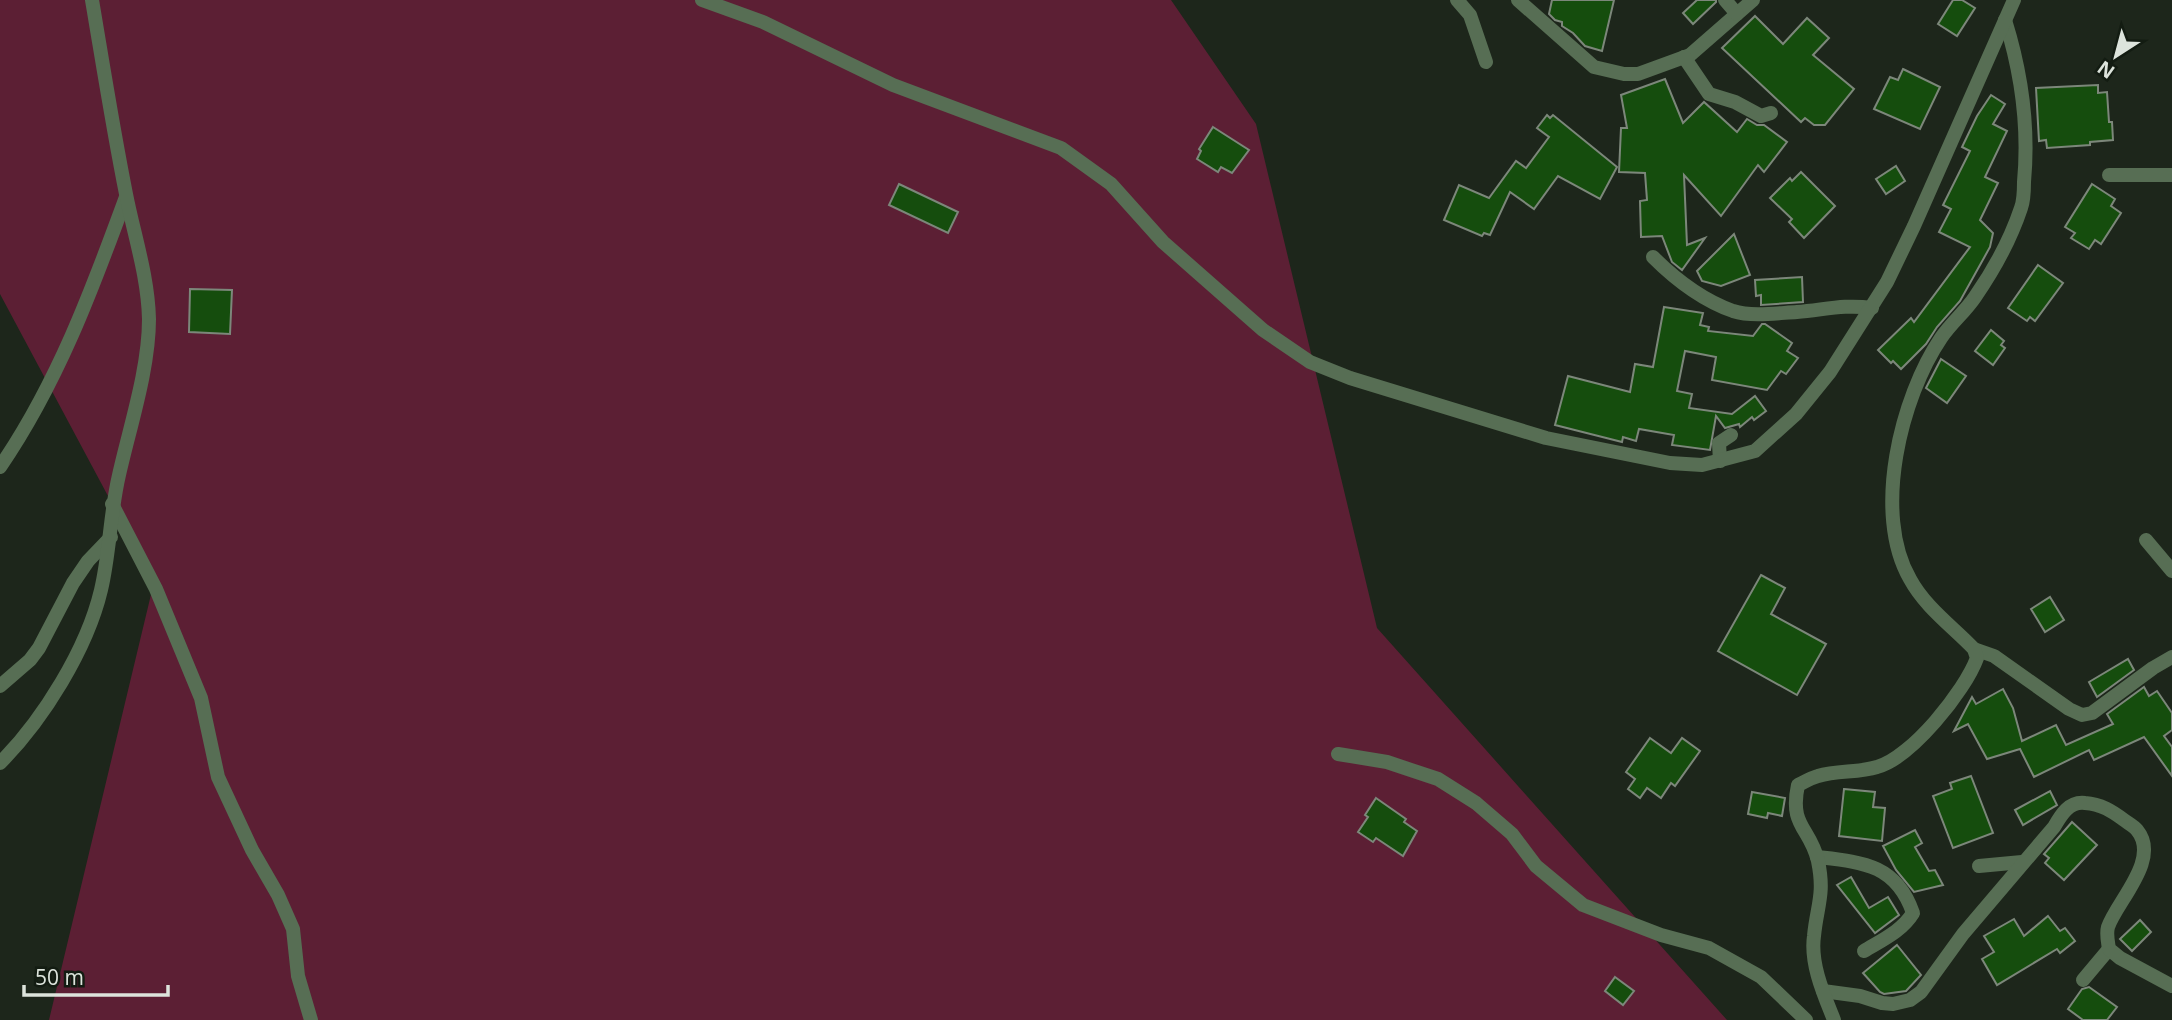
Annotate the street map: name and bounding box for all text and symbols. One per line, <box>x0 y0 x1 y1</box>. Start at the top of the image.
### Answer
north arrow <box>2081 21 2151 91</box>
text: N <box>2092 55 2120 85</box>
scale bar <box>24 954 168 998</box>
text: 50 m <box>35 963 84 991</box>

